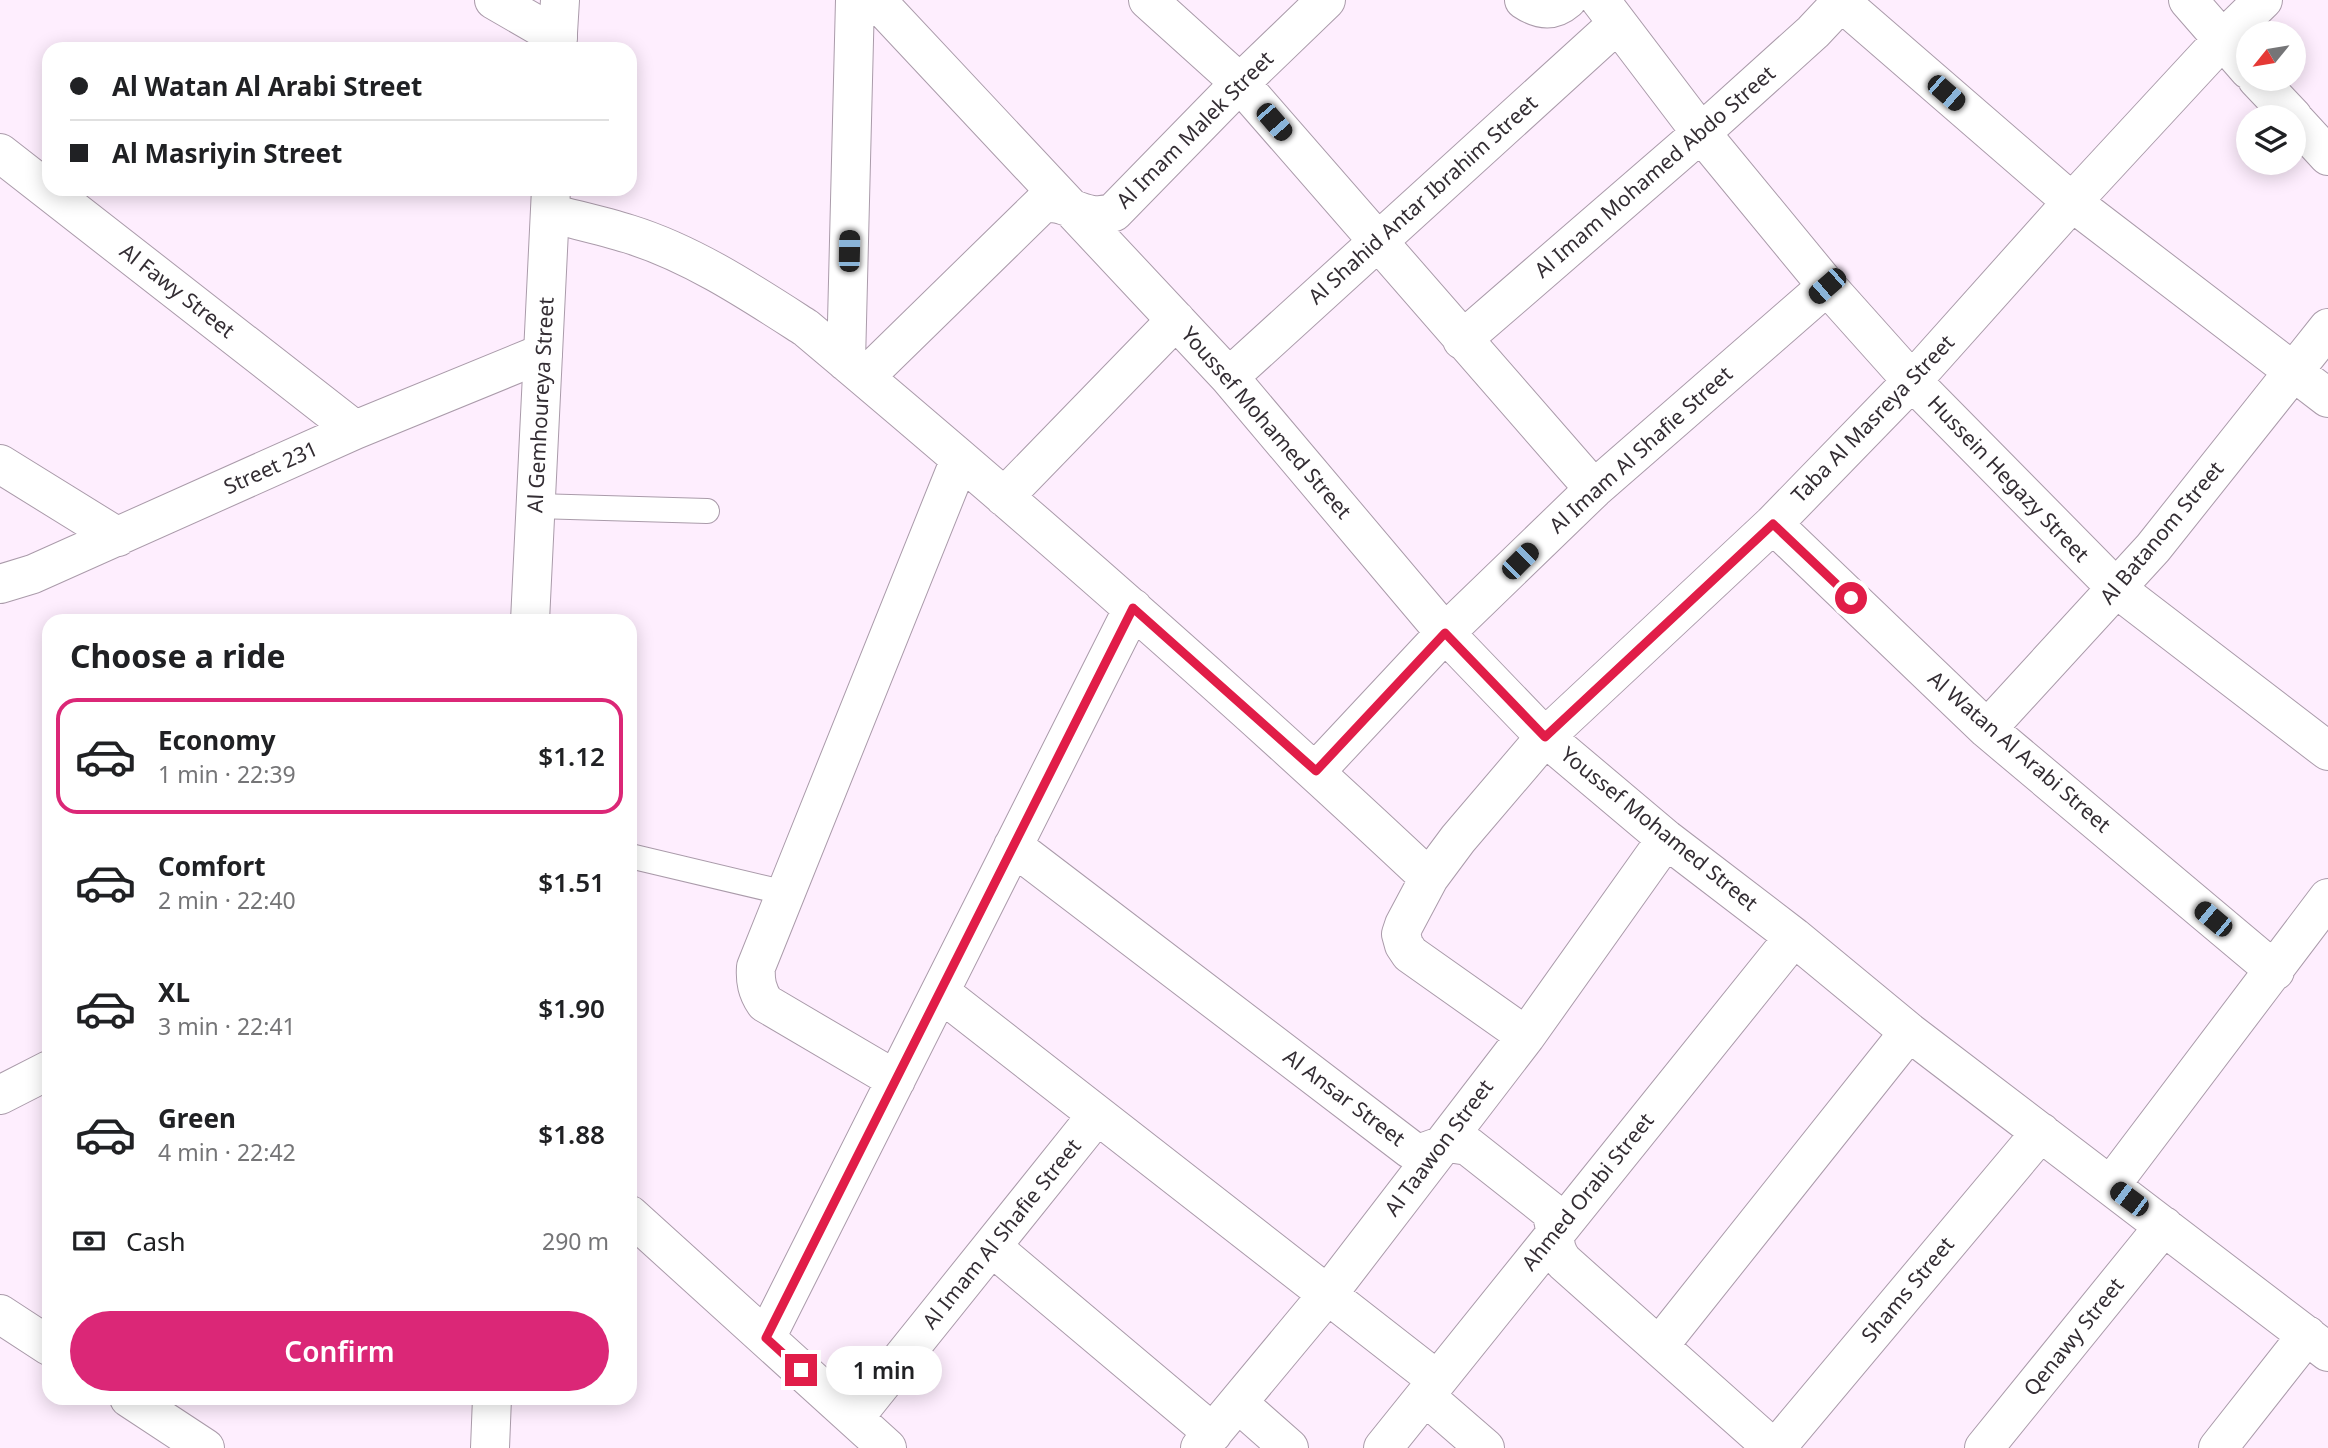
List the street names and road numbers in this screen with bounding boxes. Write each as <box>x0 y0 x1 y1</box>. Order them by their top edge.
street label: Al Imam Malek Street <box>1110 44 1279 214</box>
street label: Al Imam Mohamed Abdo Street <box>1528 59 1781 284</box>
street label: Al Shahid Antar Ibrahim Street <box>1302 88 1543 310</box>
street label: Al Fawy Street <box>115 237 241 344</box>
street label: Al Gemhoureya Street <box>520 296 560 514</box>
street label: Youssef Mohamed Street <box>1175 320 1358 525</box>
street label: Taba Al Masreya Street <box>1785 328 1960 508</box>
street label: Al Imam Al Shafie Street <box>1543 359 1738 539</box>
street label: Hussein Hegazy Street <box>1922 389 2096 568</box>
street label: Street 231 <box>219 434 322 500</box>
street label: Al Batanom Street <box>2093 455 2230 610</box>
street label: Al Watan Al Arabi Street <box>1922 664 2117 839</box>
street label: Youssef Mohamed Street <box>1555 740 1764 917</box>
street label: Al Ansar Street <box>1278 1042 1411 1152</box>
street label: Al Taawon Street <box>1378 1073 1499 1221</box>
street label: Ahmed Orabi Street <box>1515 1106 1660 1276</box>
street label: Al Imam Al Shafie Street <box>916 1132 1087 1334</box>
street label: Shams Street <box>1855 1230 1960 1348</box>
street label: Qenawy Street <box>2017 1271 2130 1401</box>

